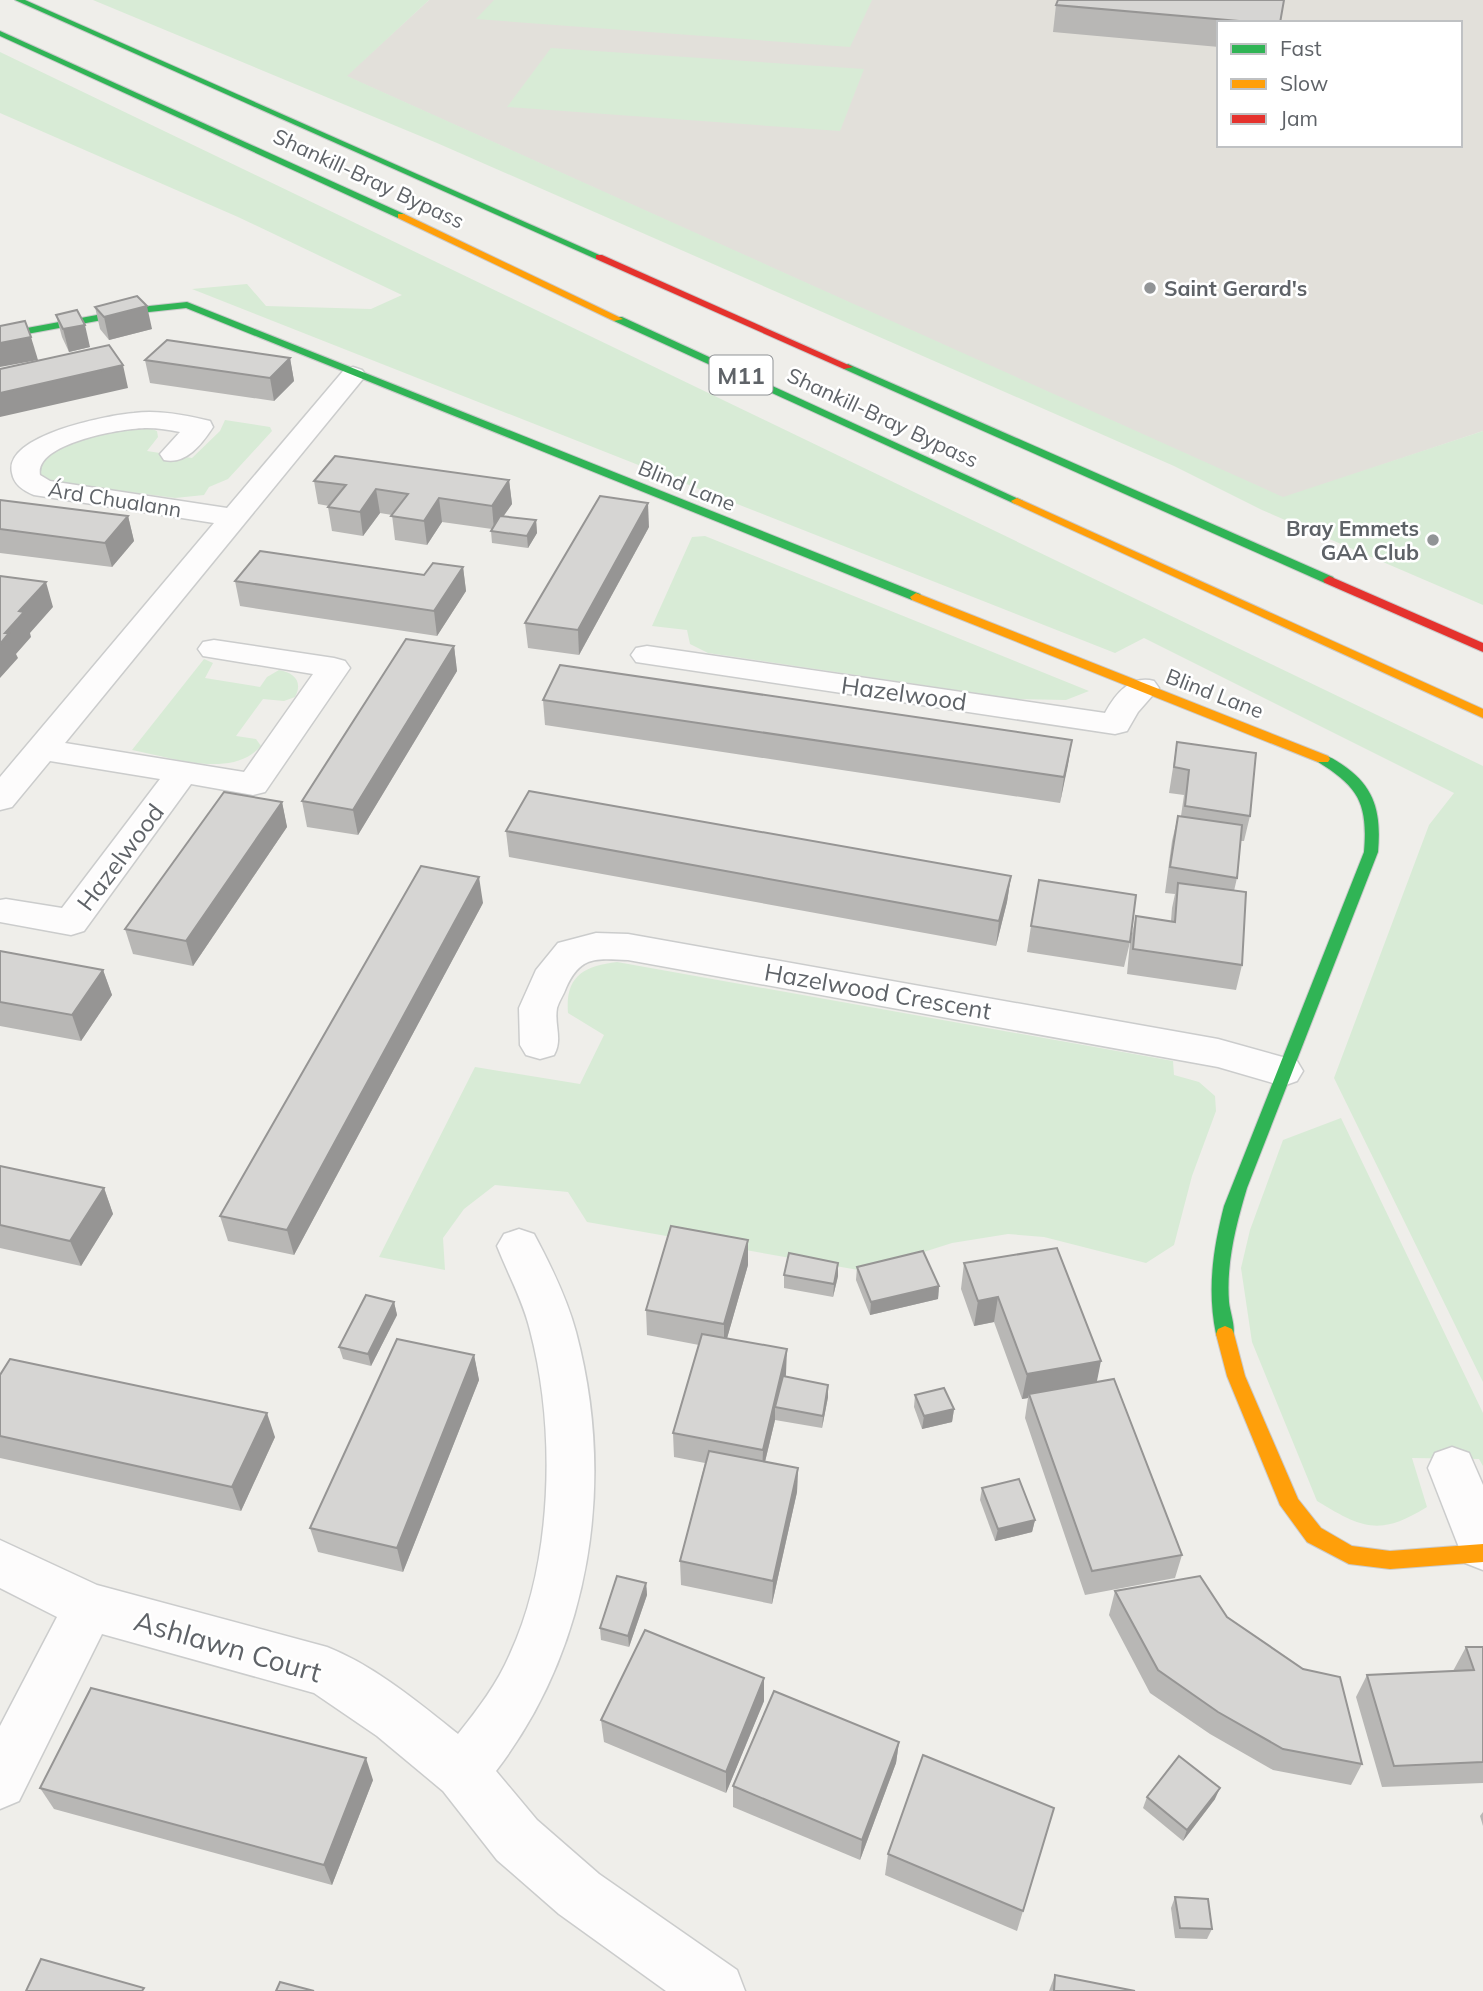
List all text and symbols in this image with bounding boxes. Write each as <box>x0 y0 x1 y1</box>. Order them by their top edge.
legend <box>1217 21 1462 147</box>
text: Fast <box>1280 35 1322 61</box>
text: Slow <box>1280 70 1328 96</box>
text: Jam <box>1280 105 1318 131</box>
street label: Shankill-Bray Bypass <box>269 122 469 234</box>
place label: Saint Gerard's <box>1164 275 1307 301</box>
marker: Saint Gerard's <box>1142 280 1158 296</box>
road number: M11 <box>710 356 772 394</box>
street label: Shankill-Bray Bypass <box>783 361 983 473</box>
street label: Blind Lane <box>635 454 739 516</box>
street label: Árd Chualann <box>46 476 184 522</box>
place label: Bray Emmets GAA Club <box>1286 515 1419 565</box>
marker: Bray Emmets GAA Club <box>1425 532 1441 548</box>
street label: Blind Lane <box>1163 663 1267 723</box>
street label: Hazelwood <box>839 669 969 717</box>
street label: Hazelwood <box>70 798 170 916</box>
street label: Hazelwood Crescent <box>762 956 994 1026</box>
street label: Ashlawn Court <box>130 1603 326 1689</box>

